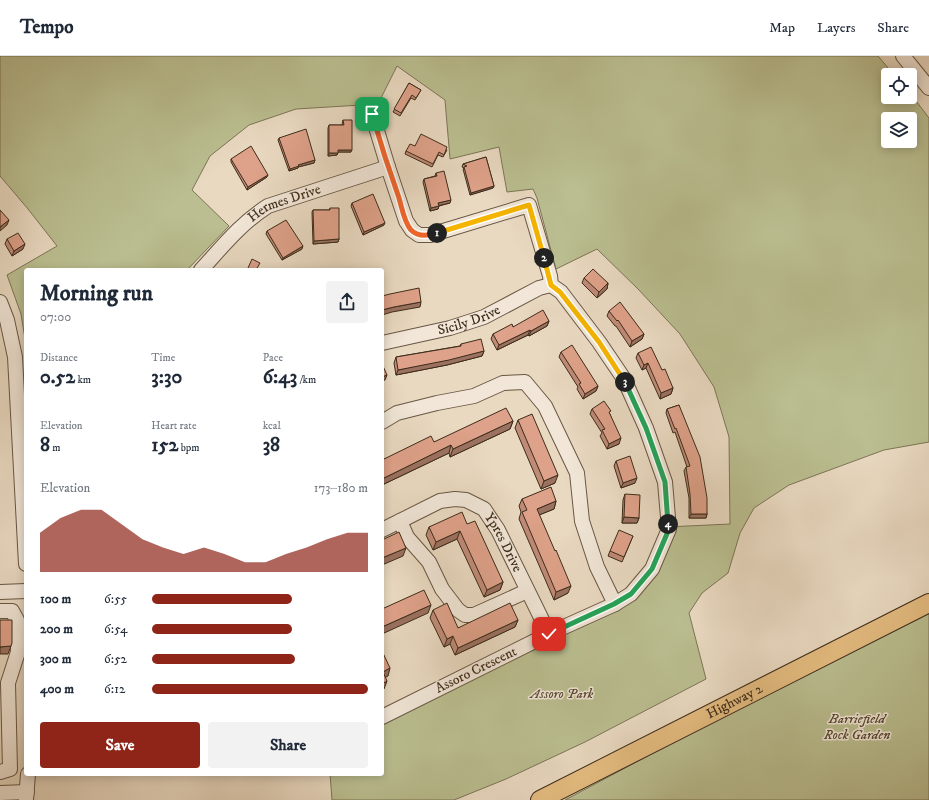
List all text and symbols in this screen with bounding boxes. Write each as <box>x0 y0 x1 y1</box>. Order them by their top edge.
text: Tempo <box>20 16 73 39</box>
text: Map <box>769 19 795 37</box>
text: Layers <box>817 19 855 37</box>
text: Share <box>877 19 909 37</box>
map controls <box>881 68 917 148</box>
button: locate <box>881 68 917 104</box>
pin <box>355 97 389 131</box>
icon: arrive <box>361 103 383 125</box>
button: layers <box>881 112 917 148</box>
street label: Hermes Drive <box>244 180 323 227</box>
pin: 1 <box>427 223 447 243</box>
text: 1 <box>435 226 439 240</box>
pin: 2 <box>534 248 554 268</box>
text: 2 <box>541 251 547 265</box>
text: Morning run <box>40 280 153 307</box>
button: share <box>326 281 368 323</box>
street label: Sicily Drive <box>436 301 504 339</box>
text: 07:00 <box>40 309 71 325</box>
text: Distance <box>40 351 78 365</box>
text: Time <box>151 351 175 365</box>
text: Pace <box>263 351 283 365</box>
text: 0.52 <box>40 365 75 390</box>
text: 3:30 <box>151 365 182 390</box>
text: 6:43 <box>263 365 297 390</box>
pin: 3 <box>615 372 635 392</box>
text: km <box>75 373 91 387</box>
text: /km <box>297 373 316 387</box>
text: 3 <box>623 375 627 389</box>
text: Elevation <box>40 419 83 433</box>
text: Heart rate <box>151 419 196 433</box>
text: kcal <box>263 419 281 433</box>
text: 8 <box>40 433 50 458</box>
text: 152 <box>151 433 178 458</box>
text: 38 <box>263 433 280 458</box>
text: m <box>50 441 61 455</box>
text: bpm <box>178 441 200 455</box>
text: Elevation <box>40 480 90 496</box>
text: 173–180 m <box>314 480 368 496</box>
street label: Ypres Drive <box>480 509 526 575</box>
pin: 4 <box>658 514 678 534</box>
text: 4 <box>665 517 671 531</box>
text: 100 m <box>40 591 71 607</box>
text: 6:55 <box>104 591 127 607</box>
pin <box>532 617 566 651</box>
text: 200 m <box>40 621 73 637</box>
text: 6:54 <box>104 621 127 637</box>
icon: check <box>538 623 560 645</box>
street label: Assoro Crescent <box>432 642 520 697</box>
text: 300 m <box>40 651 71 667</box>
text: 6:52 <box>104 651 127 667</box>
street label: Highway 2 <box>703 680 766 723</box>
text: 400 m <box>40 681 74 697</box>
text: 6:12 <box>104 681 125 697</box>
park label: Assoro Park <box>529 685 594 703</box>
park label: Barriefield Rock Garden <box>823 710 890 744</box>
button: Save <box>40 722 200 768</box>
button: Share <box>208 722 368 768</box>

